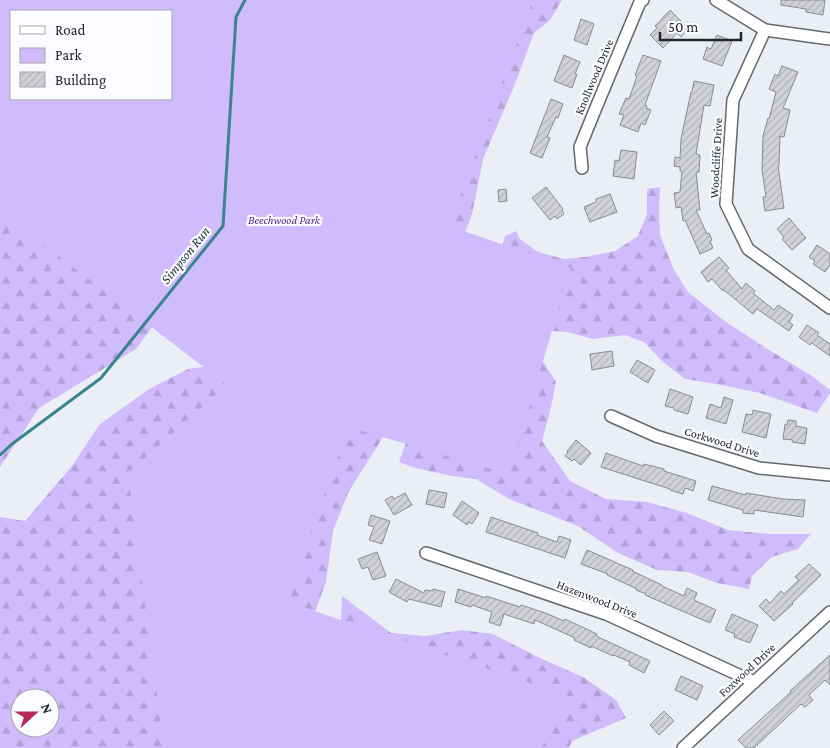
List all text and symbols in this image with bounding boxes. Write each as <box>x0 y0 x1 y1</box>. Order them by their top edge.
legend <box>10 10 172 100</box>
scale bar <box>660 10 741 42</box>
text: 50 m <box>668 19 698 35</box>
text: Road <box>55 22 86 38</box>
street label: Knollwood Drive <box>572 37 616 117</box>
text: Park <box>55 47 82 63</box>
text: Building <box>55 72 106 89</box>
street label: Woodcliffe Drive <box>707 117 725 199</box>
park label: Beechwood Park <box>248 213 321 227</box>
water label: Simpson Run <box>157 223 213 287</box>
street label: Corkwood Drive <box>683 424 761 460</box>
street label: Hazenwood Drive <box>555 577 639 621</box>
street label: Foxwood Drive <box>716 640 778 700</box>
north arrow <box>10 688 60 738</box>
text: N <box>38 701 56 716</box>

